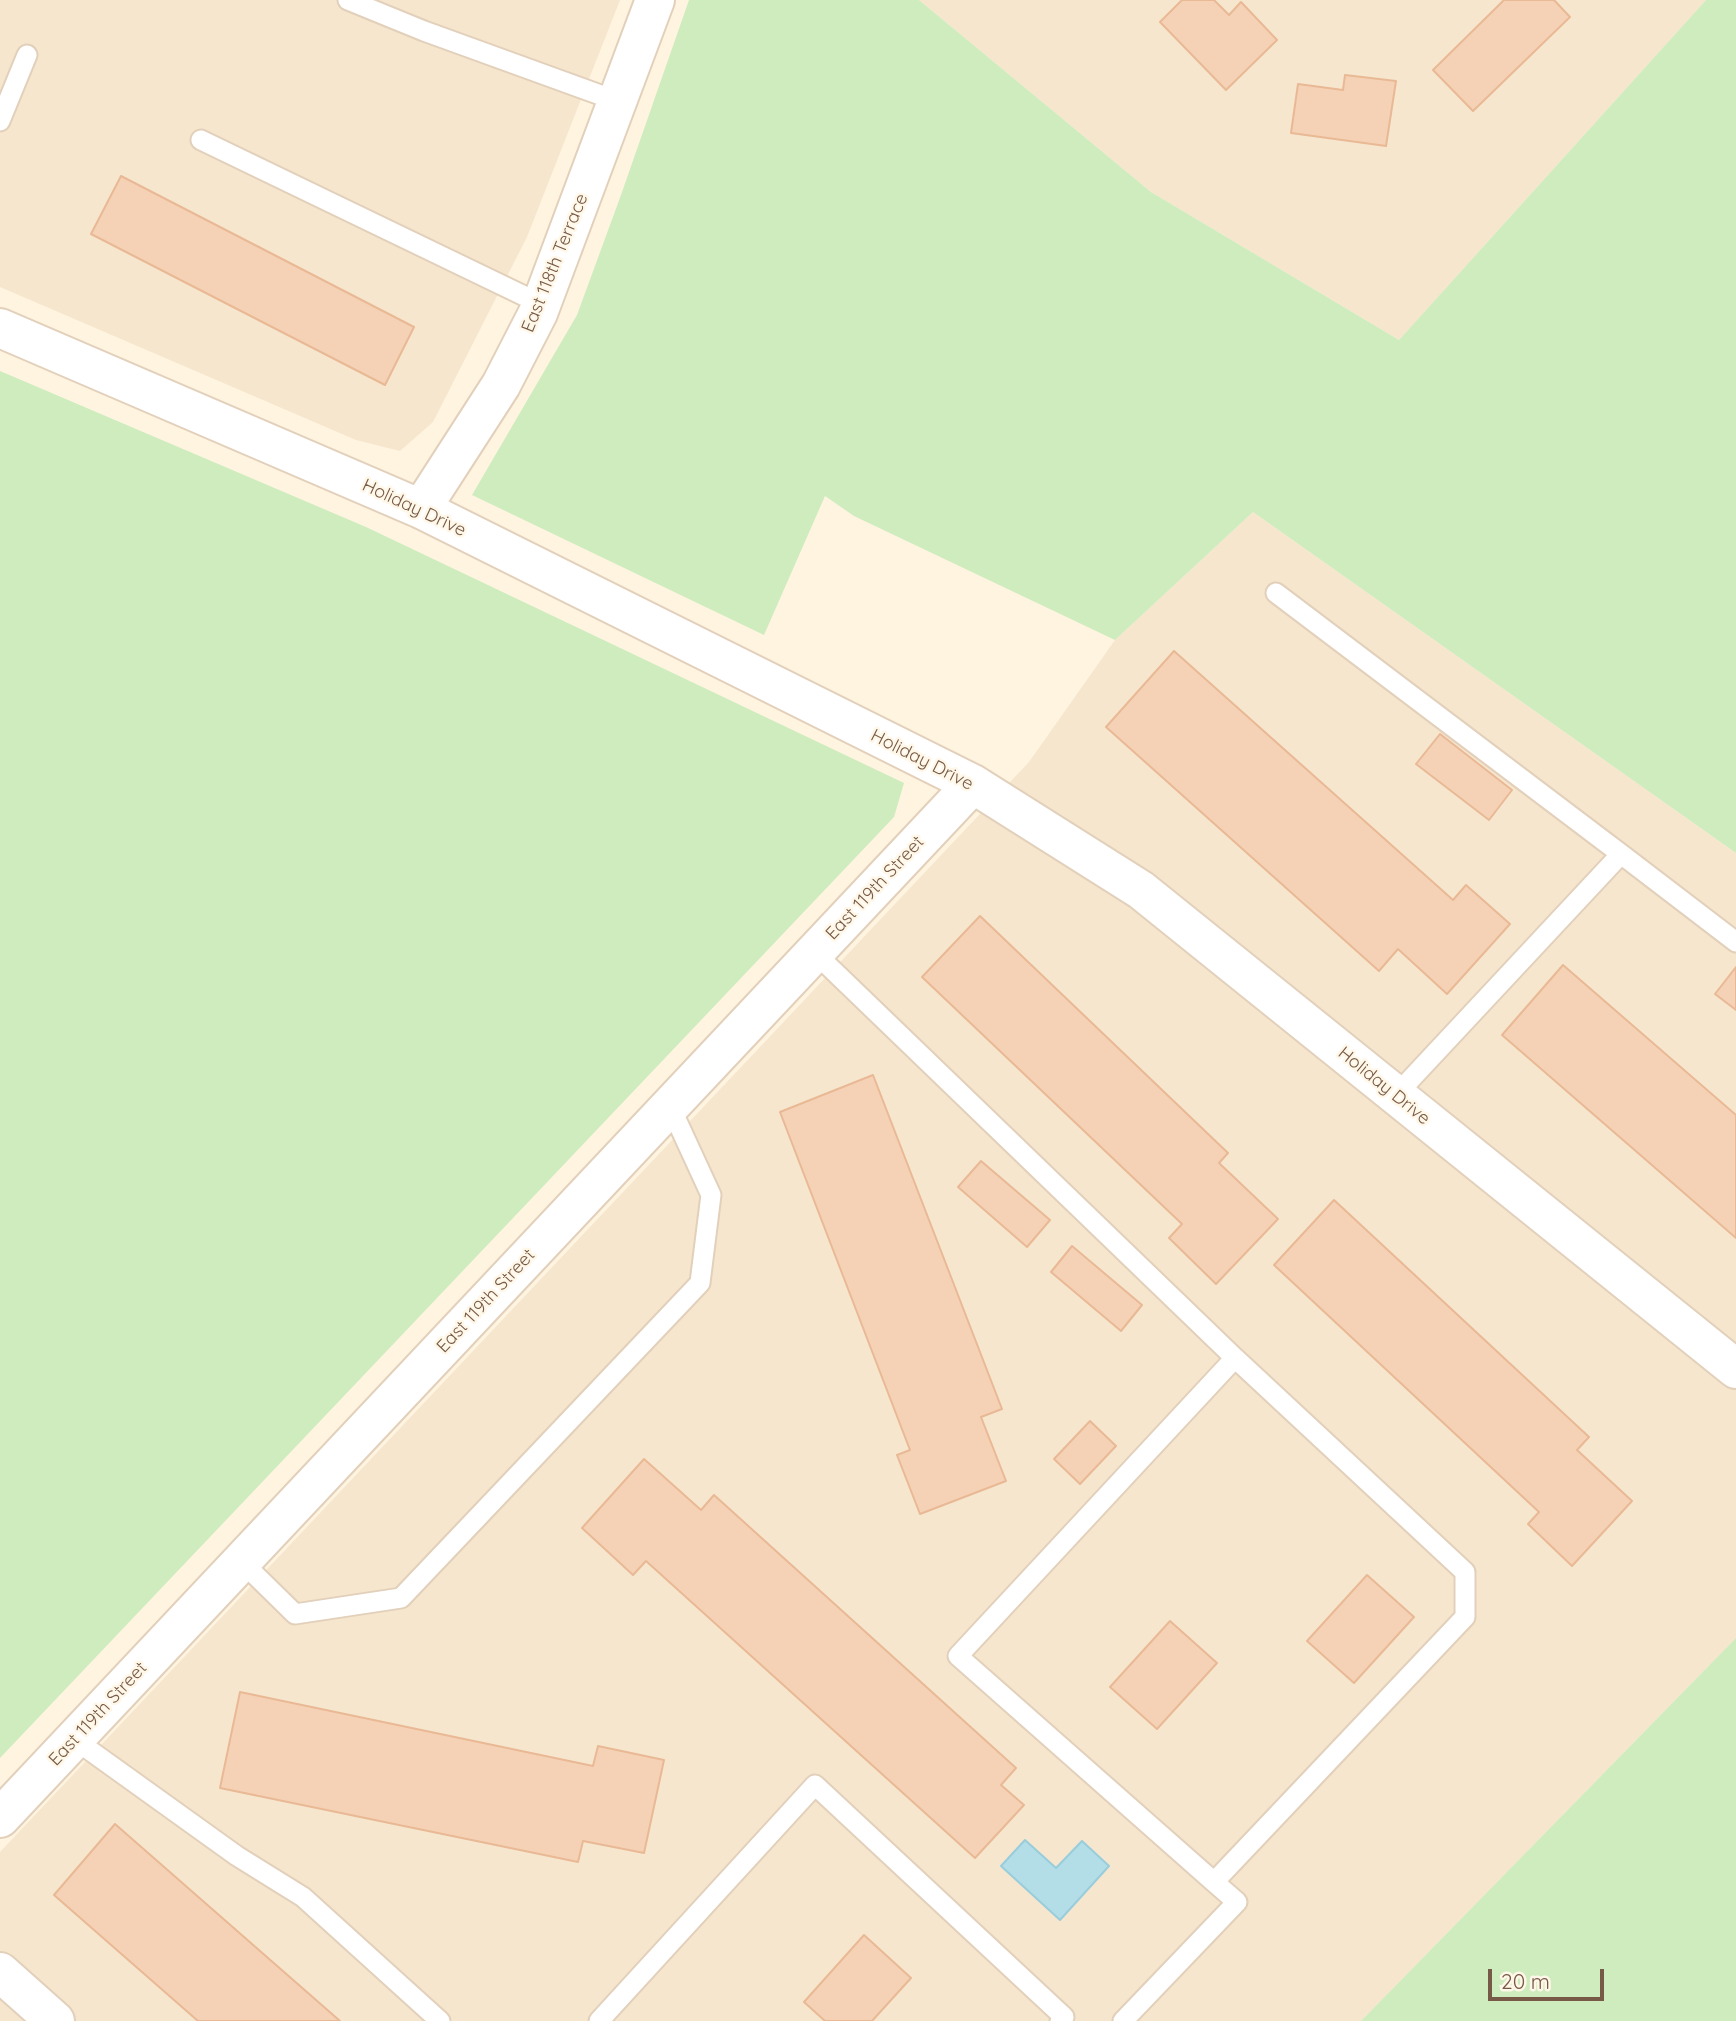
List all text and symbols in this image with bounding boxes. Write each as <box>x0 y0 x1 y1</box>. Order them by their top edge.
street label: East 118th Terrace <box>517 190 593 336</box>
street label: Holiday Drive <box>359 475 469 541</box>
street label: Holiday Drive <box>867 725 977 795</box>
street label: East 119th Street <box>821 831 929 945</box>
street label: Holiday Drive <box>1334 1042 1434 1130</box>
street label: East 119th Street <box>432 1244 540 1358</box>
street label: East 119th Street <box>44 1657 152 1771</box>
scale bar <box>1491 1954 1606 1998</box>
text: 20 m <box>1501 1968 1550 1994</box>

